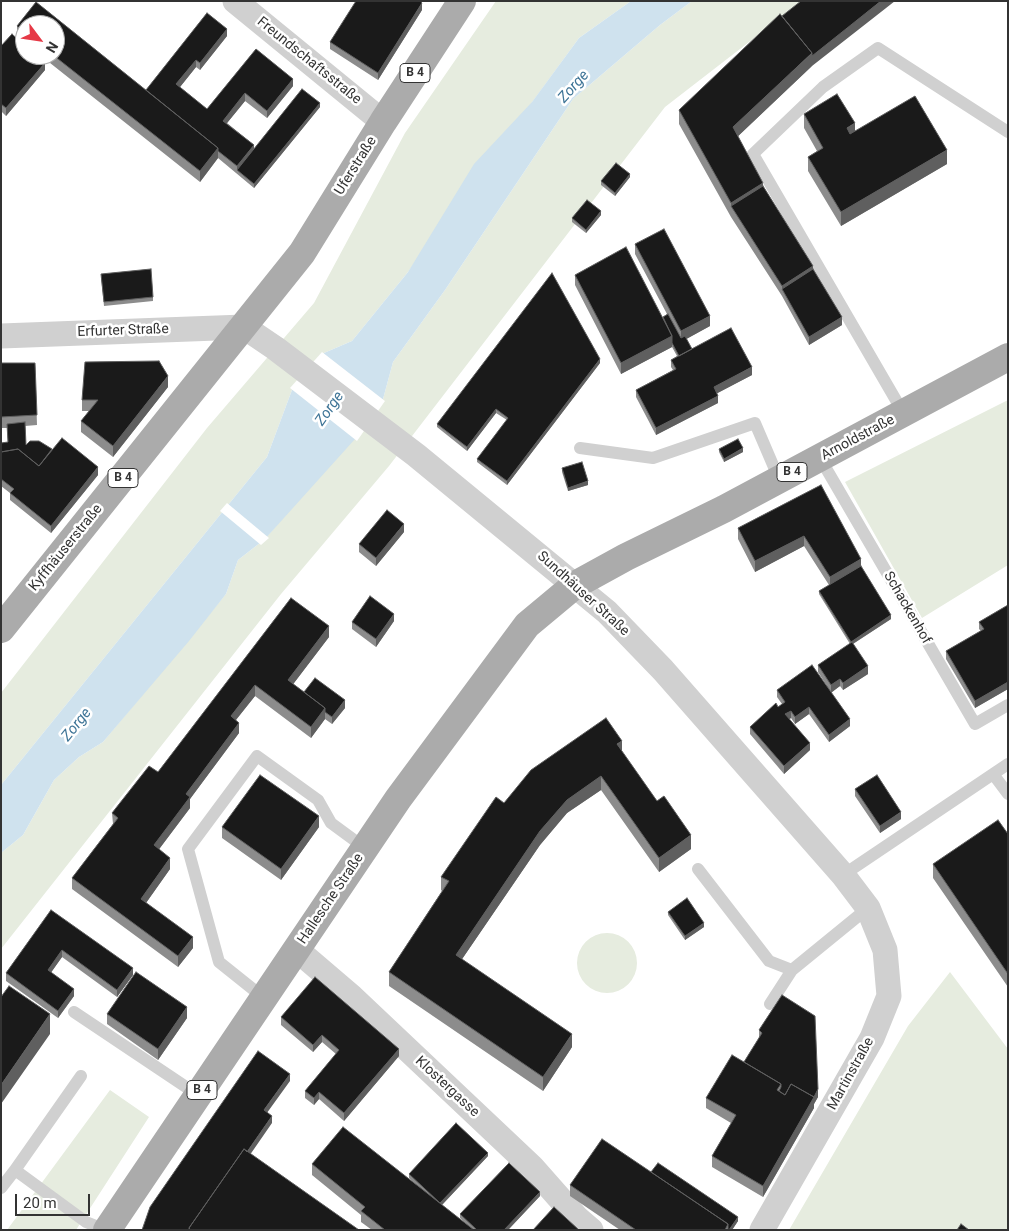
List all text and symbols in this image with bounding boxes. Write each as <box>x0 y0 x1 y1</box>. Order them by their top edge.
street label: Freundschaftsstraße <box>254 14 364 108</box>
north arrow <box>15 15 65 65</box>
text: N <box>43 39 61 56</box>
road number: B 4 <box>400 64 430 82</box>
water label: Zorge <box>555 67 593 107</box>
street label: Uferstraße <box>331 134 381 198</box>
street label: Erfurter Straße <box>77 321 169 341</box>
water label: Zorge <box>312 388 348 430</box>
street label: Arnoldstraße <box>819 412 897 464</box>
road number: B 4 <box>777 462 807 482</box>
road number: B 4 <box>108 468 138 488</box>
street label: Kyffhäuserstraße <box>26 501 106 595</box>
street label: Sundhäuser Straße <box>533 548 633 640</box>
street label: Schackenhof <box>879 569 935 647</box>
water label: Zorge <box>58 705 96 745</box>
street label: Hallesche Straße <box>294 850 368 948</box>
street label: Martinstraße <box>824 1035 878 1113</box>
street label: Klostergasse <box>412 1053 482 1121</box>
road number: B 4 <box>187 1080 217 1100</box>
scale bar <box>18 1184 92 1216</box>
text: 20 m <box>23 1194 57 1212</box>

